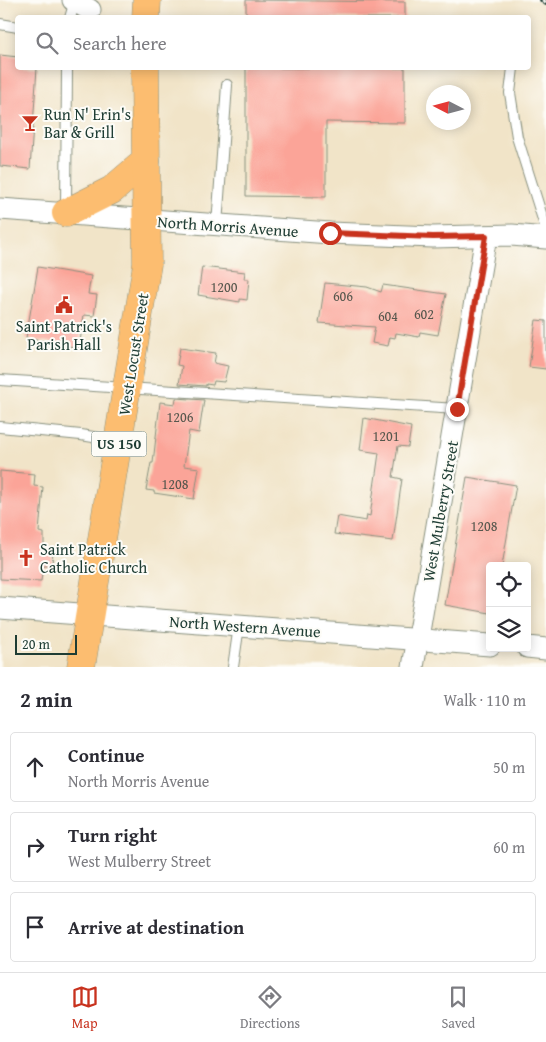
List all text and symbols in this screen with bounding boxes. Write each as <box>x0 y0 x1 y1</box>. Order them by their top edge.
search box <box>15 15 531 70</box>
icon: search <box>33 29 61 57</box>
text: Search here <box>73 29 167 57</box>
north arrow <box>426 85 471 130</box>
place label: Run N' Erin's Bar & Grill <box>44 102 131 144</box>
bar icon: Run N' Erin's Bar & Grill <box>20 113 40 133</box>
street label: North Morris Avenue <box>157 209 299 243</box>
route start <box>319 222 342 245</box>
house number: 1200 <box>211 277 238 297</box>
house number: 606 <box>333 286 353 306</box>
street label: West Locust Street <box>111 291 155 417</box>
public building icon: Saint Patrick's Parish Hall <box>54 295 74 315</box>
house number: 602 <box>414 304 434 324</box>
house number: 604 <box>378 306 398 326</box>
place label: Saint Patrick's Parish Hall <box>16 314 112 356</box>
route end <box>446 398 469 421</box>
house number: 1206 <box>167 407 194 427</box>
house number: 1201 <box>373 426 399 446</box>
road number: US 150 <box>92 432 146 456</box>
street label: West Mulberry Street <box>416 438 464 584</box>
house number: 1208 <box>162 474 189 494</box>
house number: 1208 <box>471 516 498 536</box>
place label: Saint Patrick Catholic Church <box>40 537 147 579</box>
church icon: Saint Patrick Catholic Church <box>16 548 36 568</box>
map controls <box>486 562 531 652</box>
button: locate <box>486 562 531 607</box>
button: layers <box>486 607 531 652</box>
street label: North Western Avenue <box>169 609 321 643</box>
scale bar <box>15 632 78 655</box>
text: 20 m <box>22 634 50 654</box>
text: 2 min <box>20 684 72 715</box>
text: Walk · 110 m <box>443 688 526 712</box>
text: Continue <box>68 741 145 769</box>
icon: ahead <box>21 753 49 781</box>
text: 50 m <box>493 755 525 779</box>
text: North Morris Avenue <box>68 769 209 793</box>
text: Turn right <box>68 821 157 849</box>
icon: right <box>21 833 49 861</box>
text: 60 m <box>493 835 525 859</box>
text: West Mulberry Street <box>68 849 211 873</box>
icon: arrive <box>21 913 49 941</box>
text: Arrive at destination <box>68 913 244 941</box>
tab: Map <box>71 983 99 1033</box>
tab: Directions <box>240 983 300 1033</box>
tab: Saved <box>441 983 475 1033</box>

